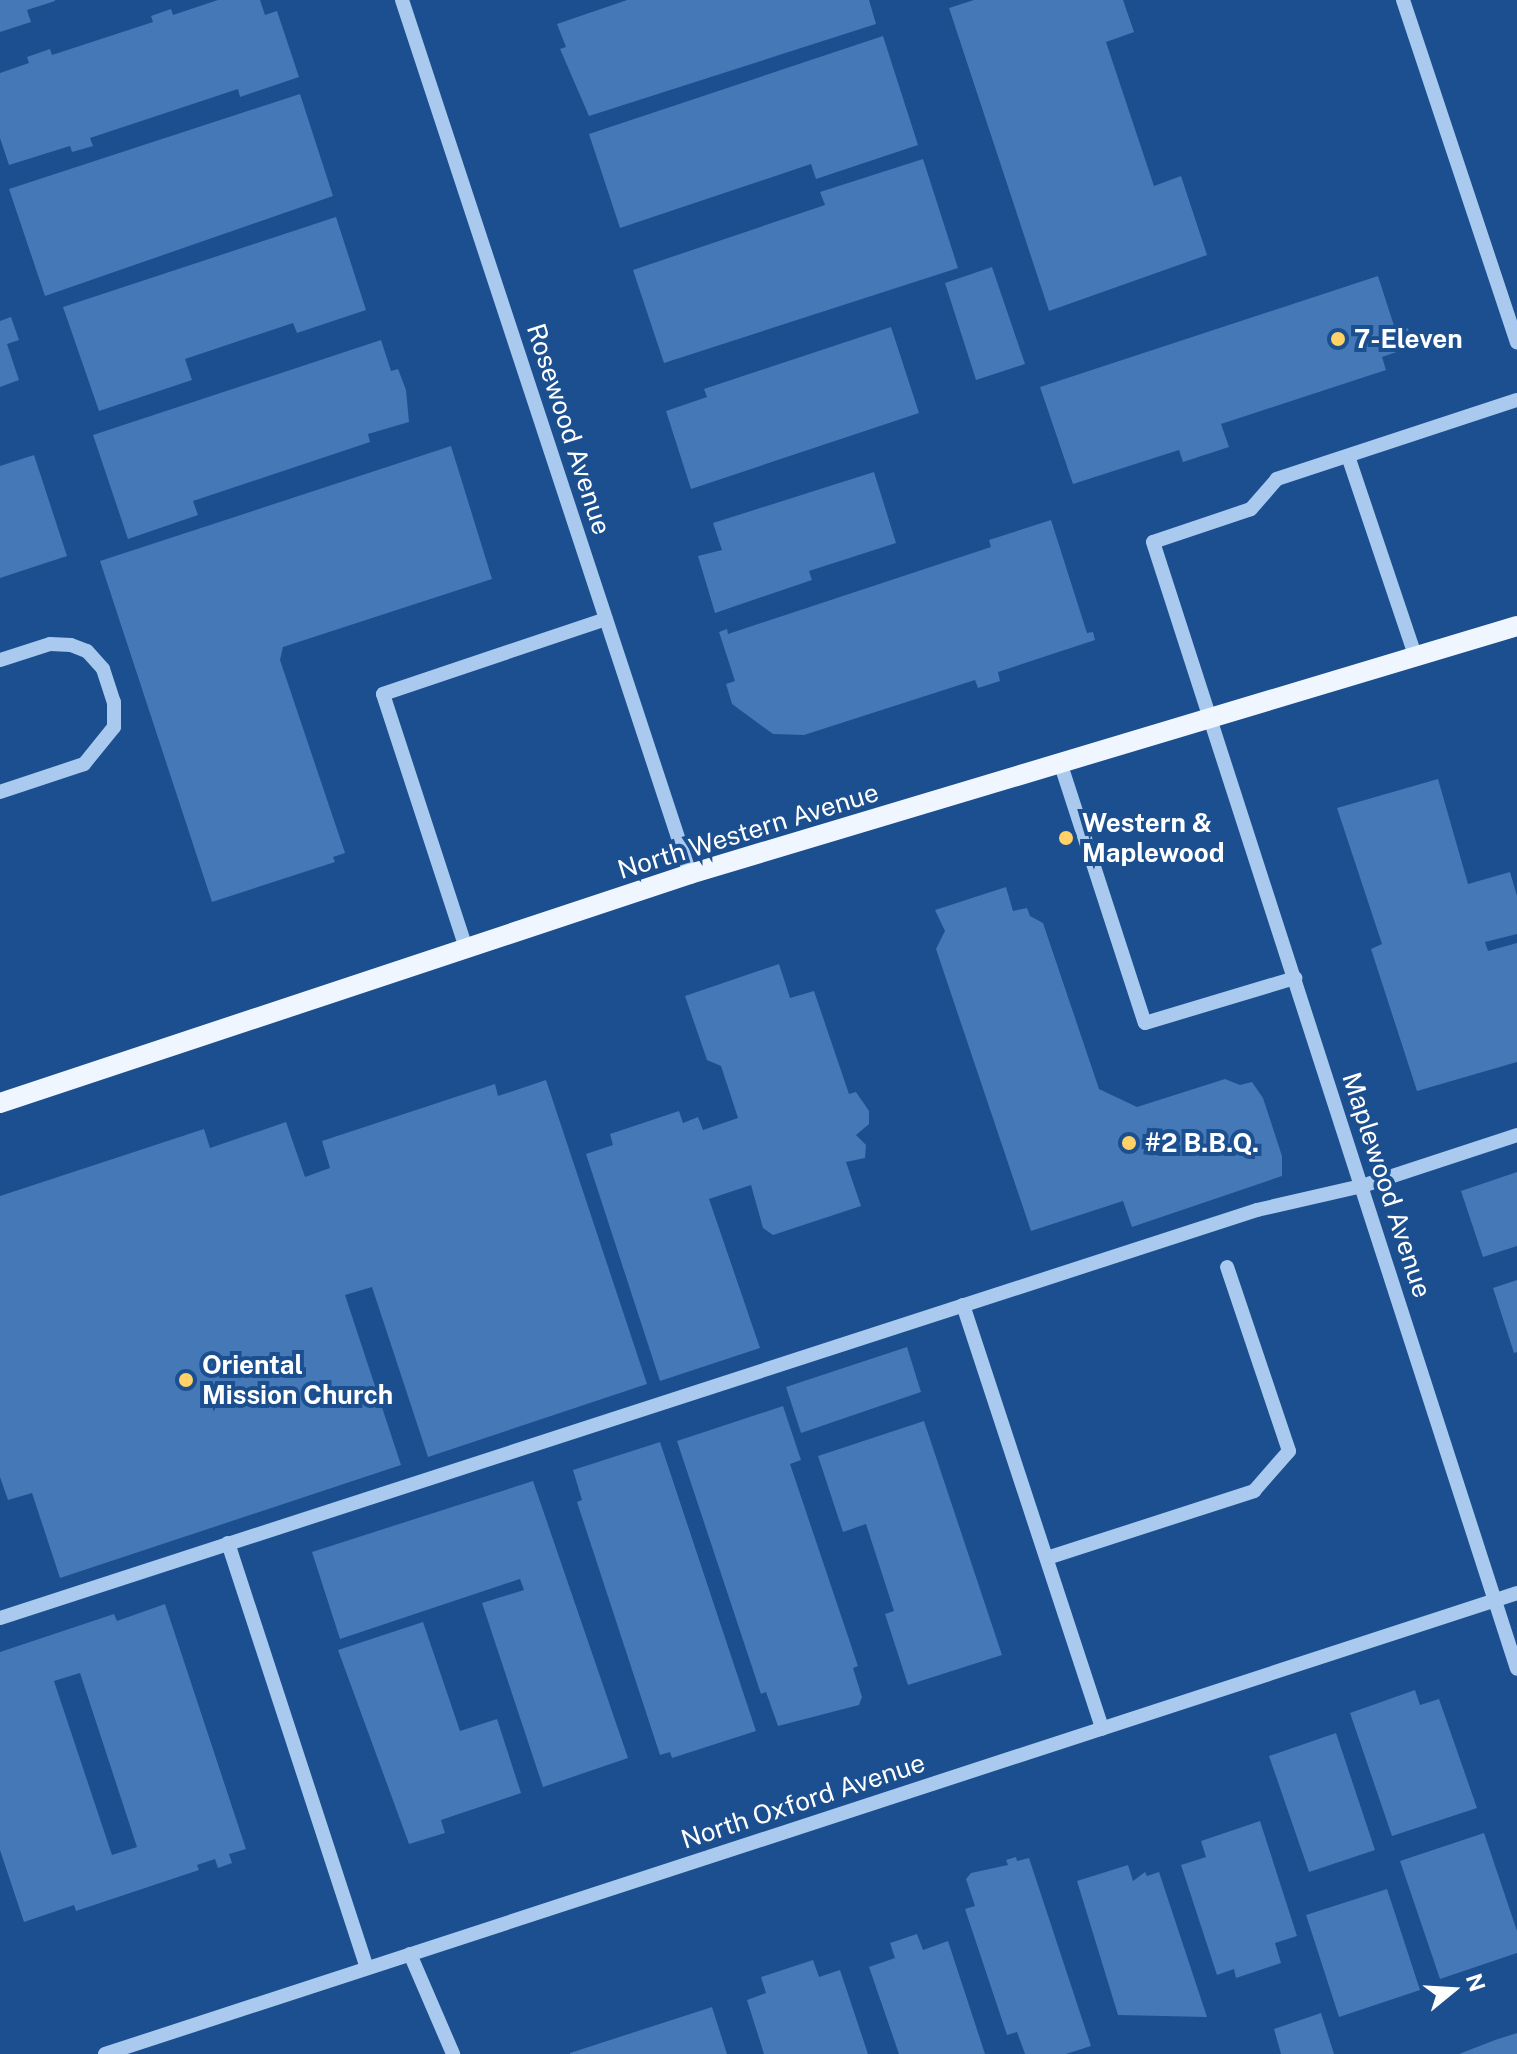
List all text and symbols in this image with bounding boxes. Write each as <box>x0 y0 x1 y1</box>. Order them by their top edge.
street label: Rosewood Avenue <box>520 320 618 538</box>
place label: 7-Eleven <box>1354 323 1463 355</box>
marker: 7-Eleven <box>1329 330 1347 348</box>
street label: North Western Avenue <box>614 776 882 886</box>
place label: Western & Maplewood <box>1082 807 1225 868</box>
marker: Western & Maplewood <box>1057 829 1075 847</box>
street label: Maplewood Avenue <box>1336 1068 1438 1302</box>
place label: #2 B.B.Q. <box>1145 1127 1259 1159</box>
marker: #2 B.B.Q. <box>1120 1134 1138 1152</box>
place label: Oriental Mission Church <box>202 1349 393 1410</box>
marker: Oriental Mission Church <box>177 1371 195 1389</box>
street label: North Oxford Avenue <box>677 1747 929 1855</box>
north arrow <box>1413 1950 1493 2030</box>
text: N <box>1461 1970 1491 1995</box>

